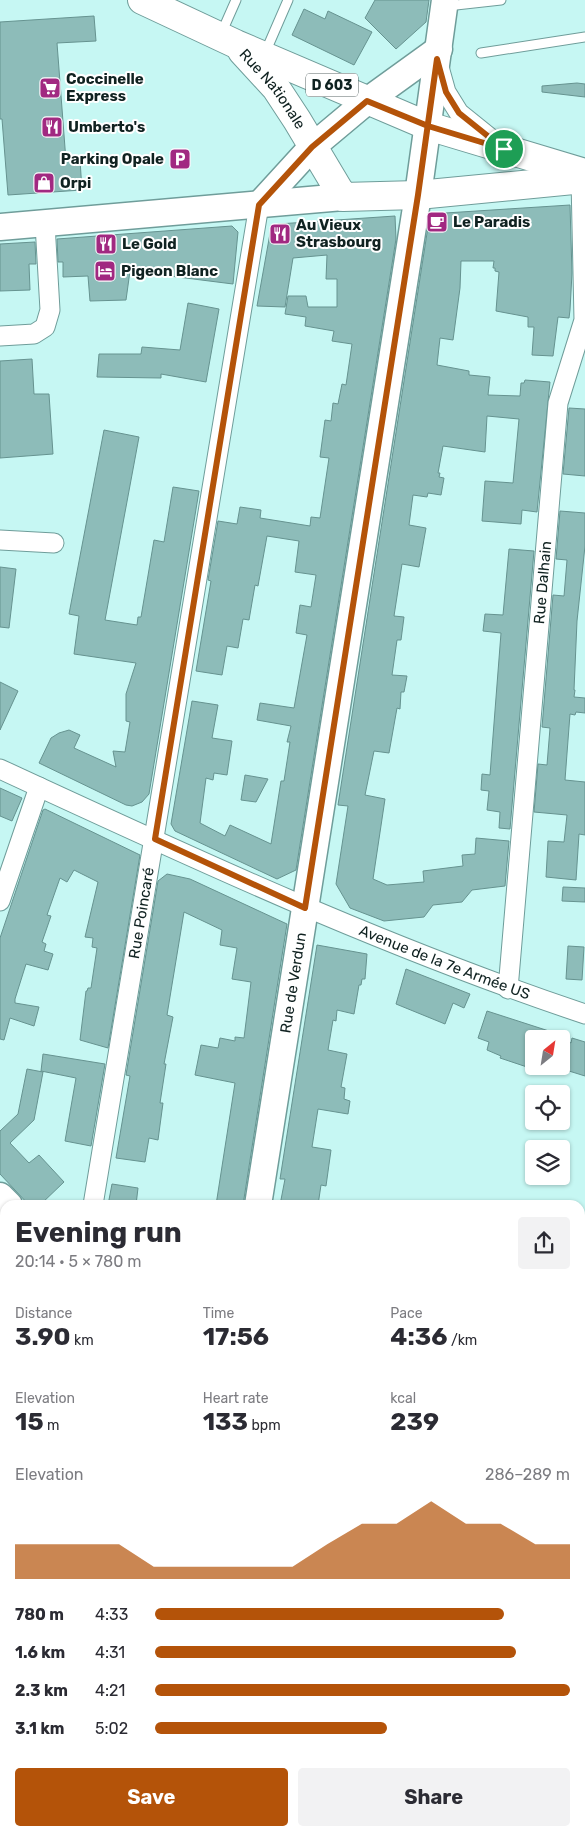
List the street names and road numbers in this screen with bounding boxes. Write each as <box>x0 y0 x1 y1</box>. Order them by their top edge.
street label: Rue Nationale <box>236 45 309 132</box>
road number: D 603 <box>306 74 358 96</box>
street label: Rue Dalhain <box>530 540 555 625</box>
street label: Rue Poincaré <box>125 866 158 960</box>
street label: Avenue de la 7e Armée US <box>356 921 533 1003</box>
street label: Rue de Verdun <box>276 931 310 1034</box>

